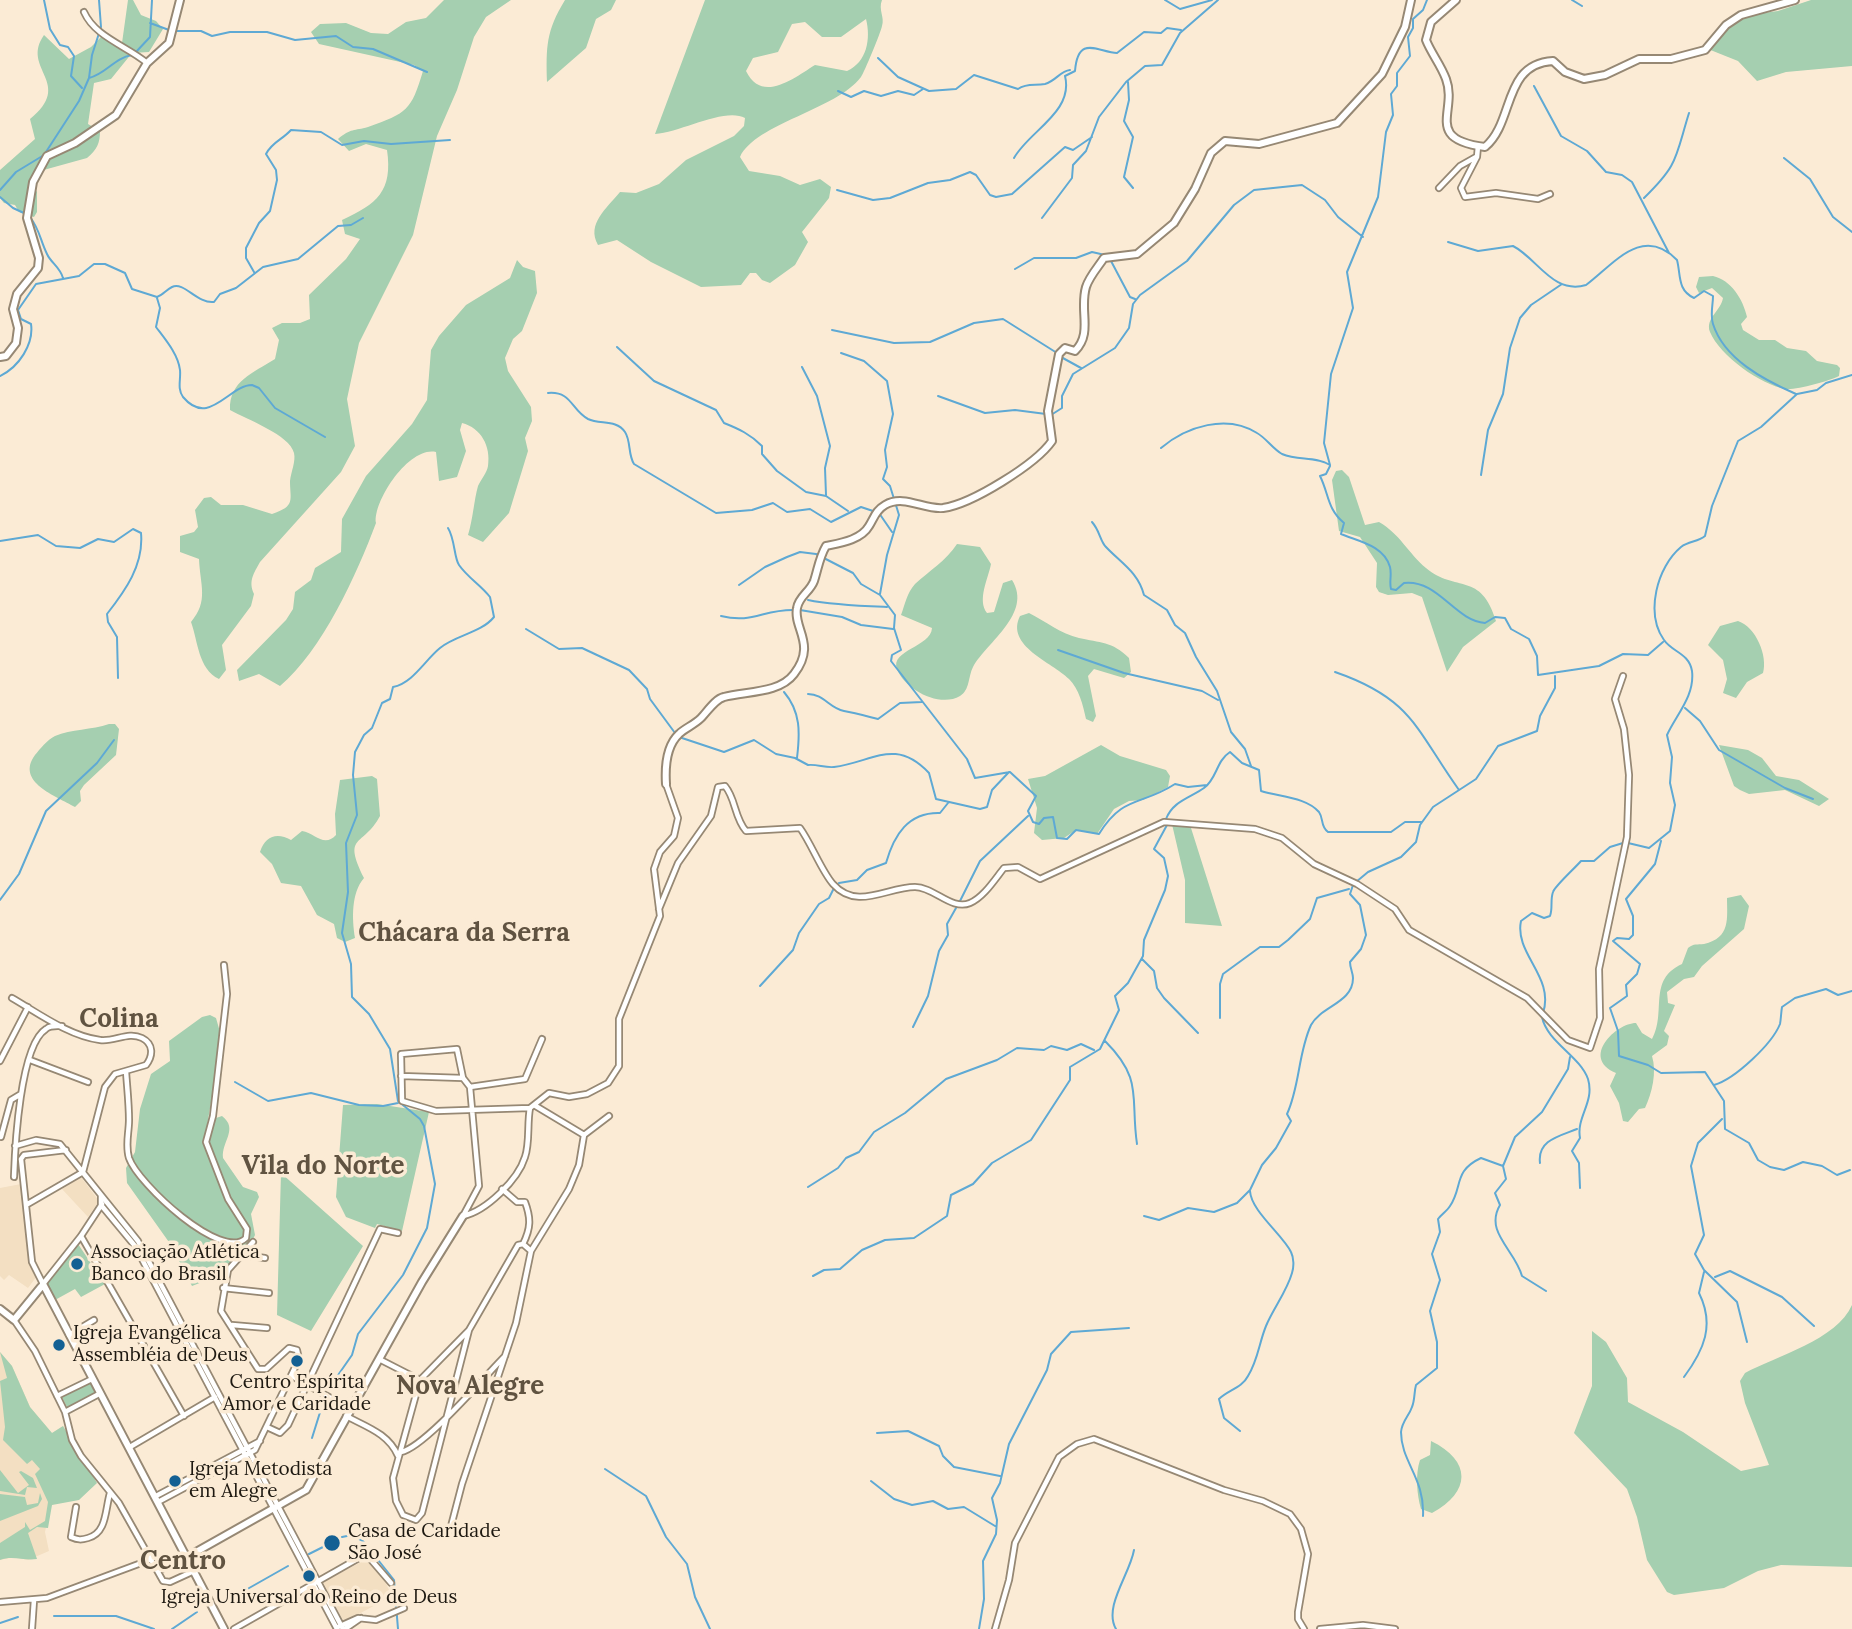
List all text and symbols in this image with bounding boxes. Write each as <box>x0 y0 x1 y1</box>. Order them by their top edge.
district label: Chácara da Serra <box>358 918 570 950</box>
district label: Colina <box>79 1004 159 1036</box>
district label: Vila do Norte <box>241 1151 405 1183</box>
place label: Associação Atlética Banco do Brasil <box>91 1242 260 1286</box>
marker: Associação Atlética Banco do Brasil <box>69 1256 85 1272</box>
place label: Igreja Evangélica Assembléia de Deus <box>73 1323 248 1367</box>
marker: Igreja Evangélica Assembléia de Deus <box>51 1337 67 1353</box>
marker: Centro Espírita Amor e Caridade <box>289 1353 305 1369</box>
district label: Nova Alegre <box>396 1371 544 1403</box>
place label: Centro Espírita Amor e Caridade <box>223 1372 371 1416</box>
place label: Igreja Metodista em Alegre <box>189 1459 332 1503</box>
marker: Igreja Metodista em Alegre <box>167 1473 183 1489</box>
place label: Casa de Caridade São José <box>348 1521 501 1565</box>
marker: Casa de Caridade São José <box>322 1533 342 1553</box>
district label: Centro <box>140 1546 226 1578</box>
marker: Igreja Universal do Reino de Deus <box>301 1568 317 1584</box>
place label: Igreja Universal do Reino de Deus <box>161 1587 457 1609</box>

